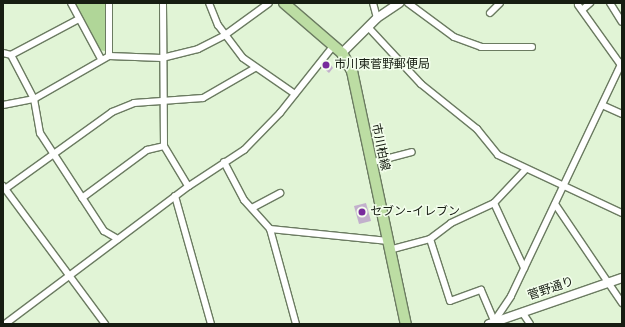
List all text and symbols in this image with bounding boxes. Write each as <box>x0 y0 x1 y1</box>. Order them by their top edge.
place label: 市川東菅野郵便局 <box>334 58 430 72</box>
marker: 市川東菅野郵便局 <box>321 60 331 70</box>
street label: 市川柏線 <box>368 122 392 172</box>
place label: セブン-イレブン <box>370 205 460 219</box>
marker: セブン-イレブン <box>357 207 367 217</box>
street label: 菅野通り <box>526 274 576 304</box>

